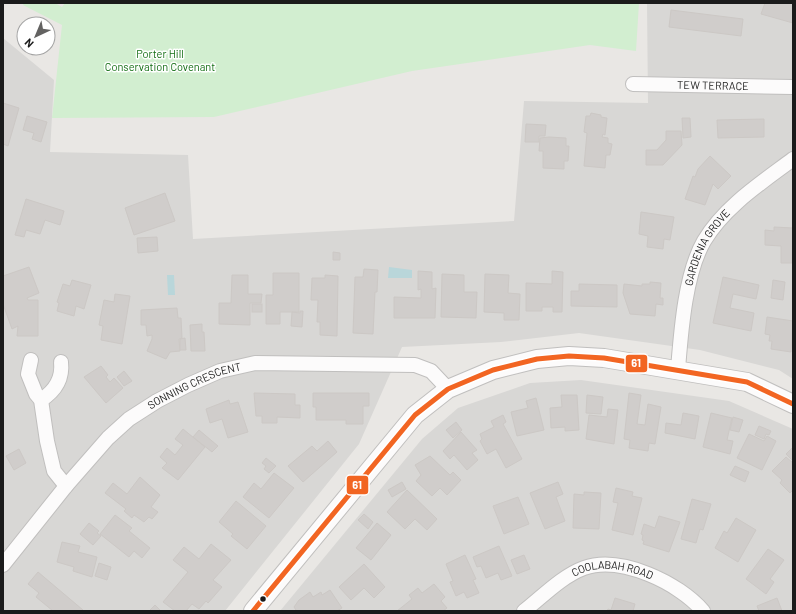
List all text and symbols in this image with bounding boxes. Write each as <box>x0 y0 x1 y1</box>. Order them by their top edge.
north arrow <box>16 16 56 56</box>
text: N <box>22 36 36 51</box>
park label: Porter Hill Conservation Covenant <box>105 47 215 73</box>
street label: TEW TERRACE <box>677 78 749 92</box>
street label: GARDENIA GROVE <box>681 206 732 287</box>
line badge: 61 <box>625 354 648 373</box>
text: 61 <box>631 356 641 369</box>
street label: SONNING CRESCENT <box>145 359 242 411</box>
line badge: 61 <box>346 475 369 495</box>
text: 61 <box>352 478 362 491</box>
street label: COOLABAH ROAD <box>569 558 656 582</box>
unlabelled marker <box>258 594 268 604</box>

